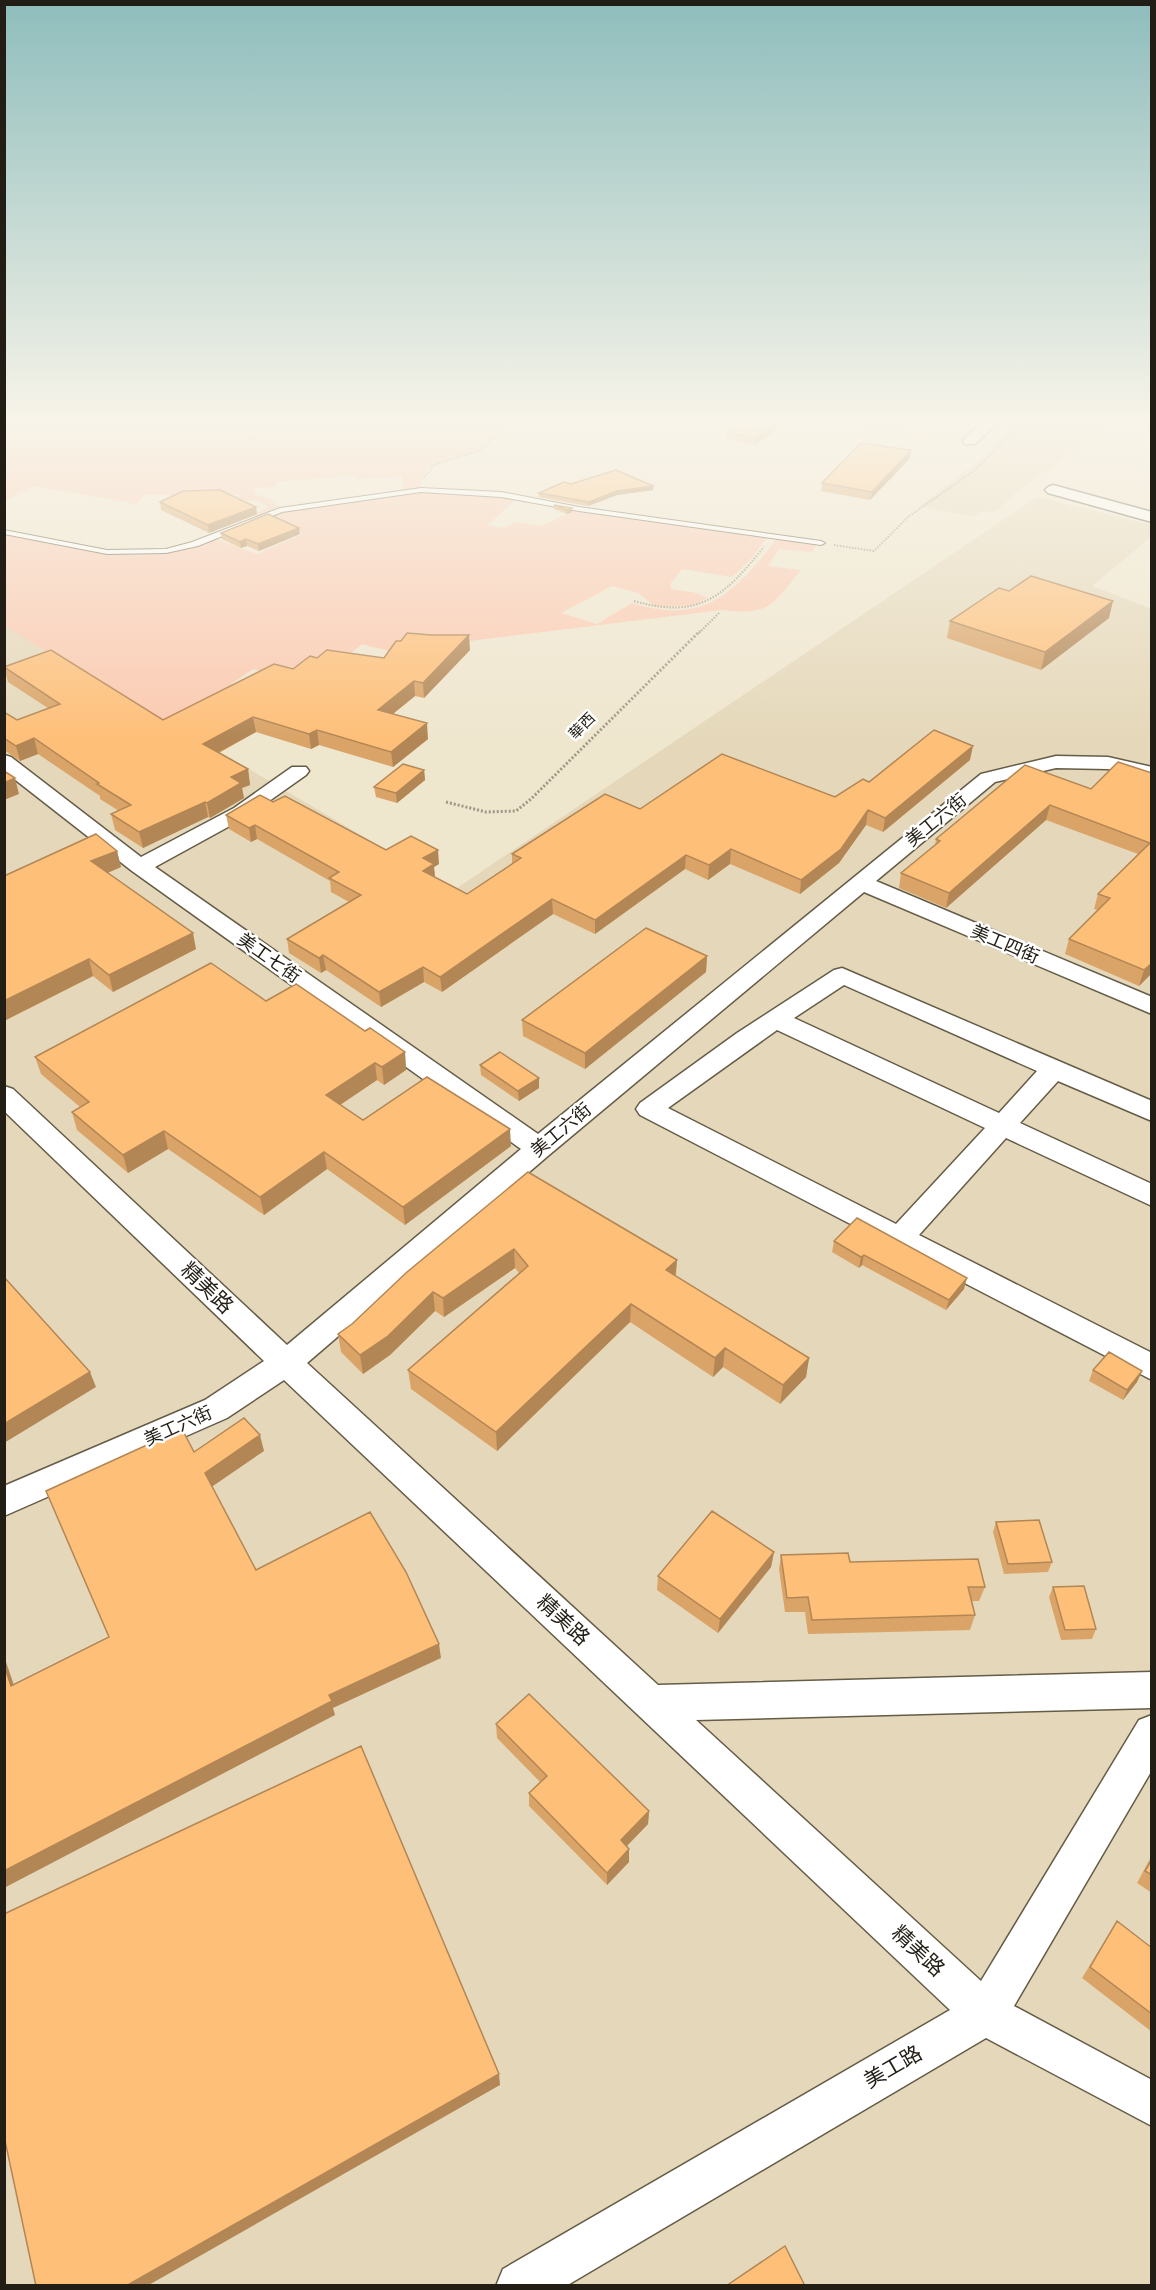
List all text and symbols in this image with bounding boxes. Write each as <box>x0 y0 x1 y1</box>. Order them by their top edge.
street label: 華西 <box>564 708 600 744</box>
street label: 美工六街 <box>900 787 972 853</box>
street label: 美工四街 <box>967 918 1043 970</box>
street label: 美工七街 <box>232 927 306 989</box>
street label: 美工六街 <box>525 1097 597 1163</box>
street label: 精美路 <box>174 1255 240 1321</box>
street label: 美工六街 <box>140 1399 216 1453</box>
street label: 精美路 <box>530 1588 596 1652</box>
street label: 精美路 <box>885 1919 951 1983</box>
street label: 美工路 <box>858 2038 928 2096</box>

